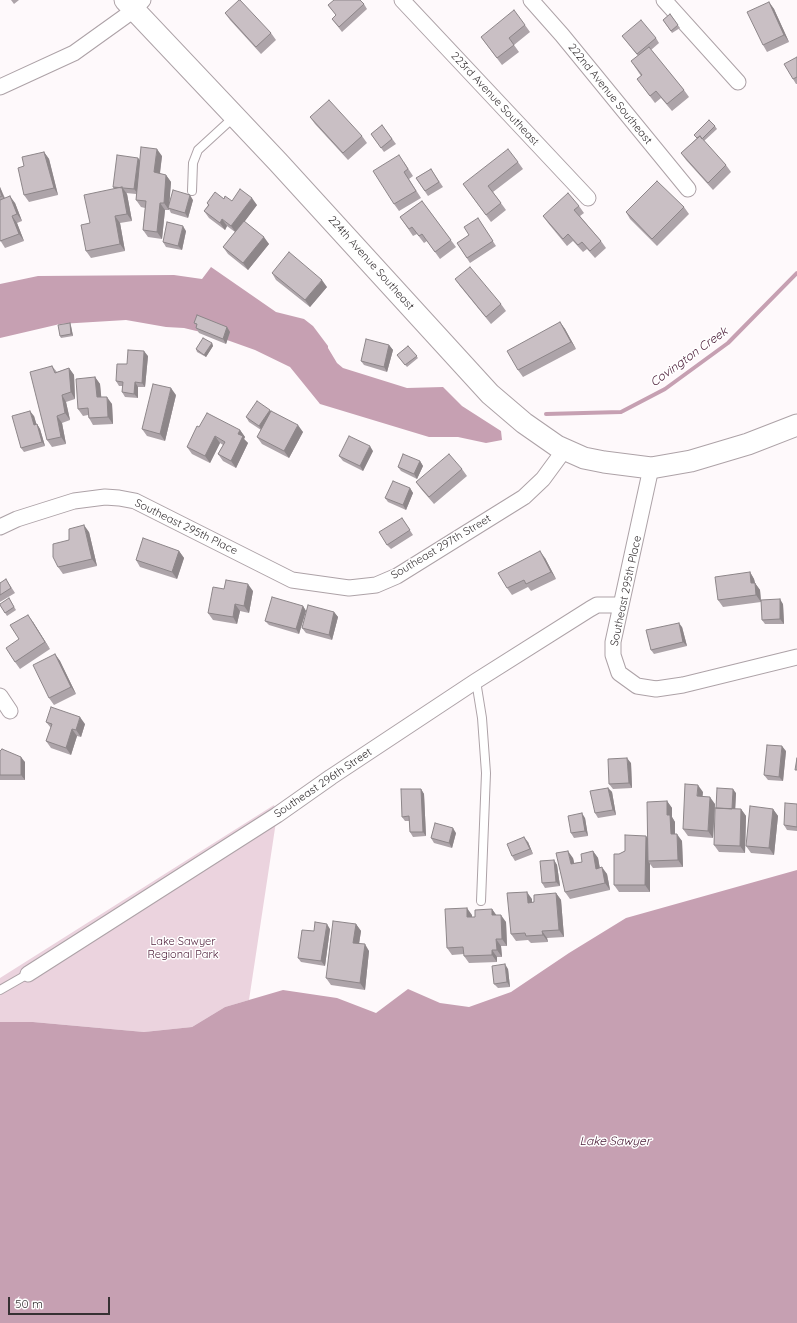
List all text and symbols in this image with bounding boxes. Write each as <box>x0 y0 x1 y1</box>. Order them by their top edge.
street label: 222nd Avenue Southeast <box>565 41 655 147</box>
street label: 223rd Avenue Southeast <box>448 49 542 149</box>
street label: 224th Avenue Southeast <box>325 213 417 313</box>
water label: Covington Creek <box>648 324 730 390</box>
street label: Southeast 295th Place <box>132 496 240 558</box>
street label: Southeast 297th Street <box>389 512 493 582</box>
street label: Southeast 295th Place <box>608 534 644 648</box>
street label: Southeast 296th Street <box>272 745 374 821</box>
park label: Lake Sawyer Regional Park <box>147 935 219 961</box>
water label: Lake Sawyer <box>580 1134 650 1148</box>
scale bar <box>10 1289 112 1315</box>
text: 50 m <box>15 1296 43 1311</box>

